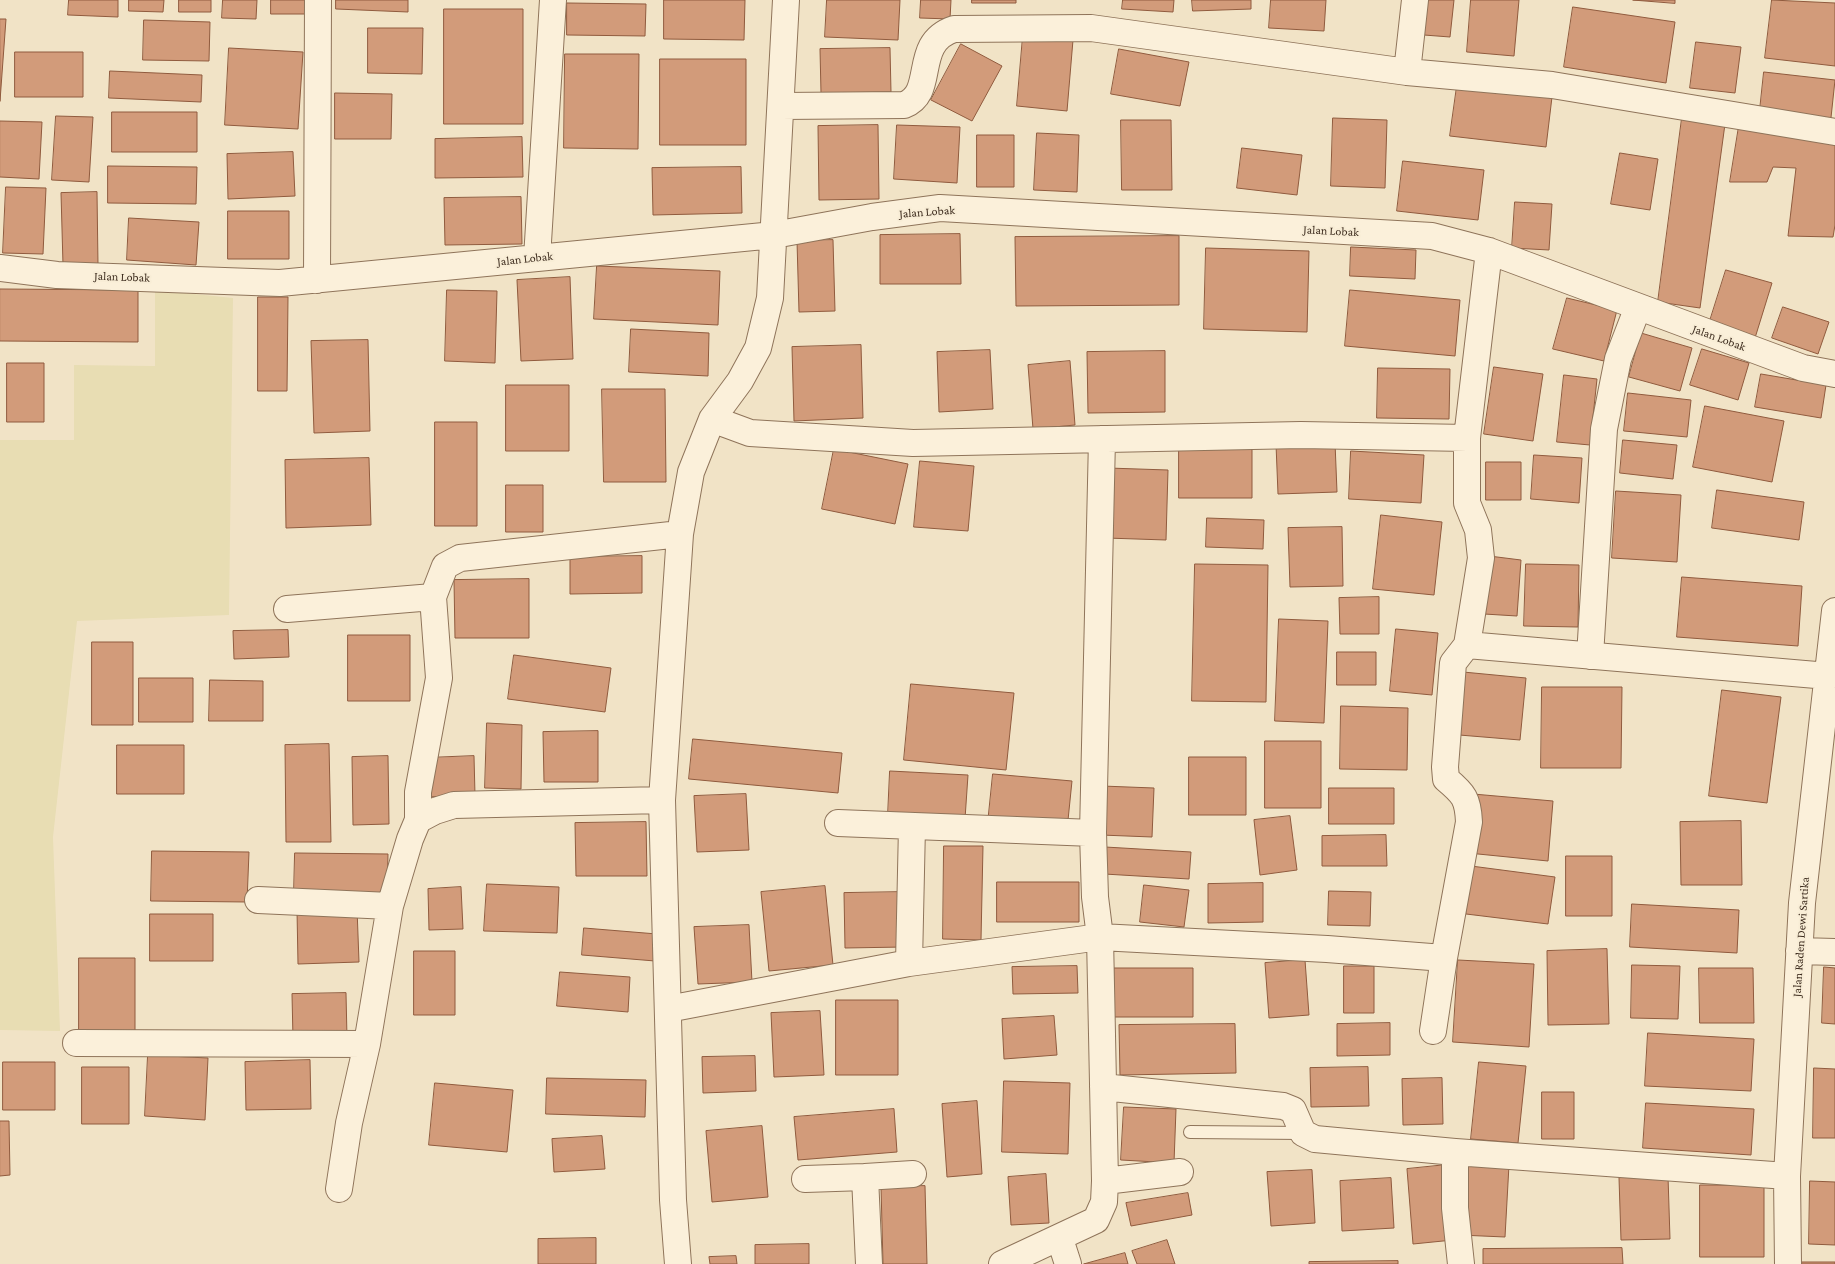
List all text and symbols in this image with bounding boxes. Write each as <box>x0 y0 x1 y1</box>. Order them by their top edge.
street label: Jalan Lobak <box>899 203 955 221</box>
street label: Jalan Lobak <box>1303 222 1359 240</box>
street label: Jalan Lobak <box>496 249 554 269</box>
street label: Jalan Lobak <box>94 269 150 285</box>
street label: Jalan Lobak <box>1690 322 1748 354</box>
street label: Jalan Raden Dewi Sartika <box>1790 877 1812 997</box>

